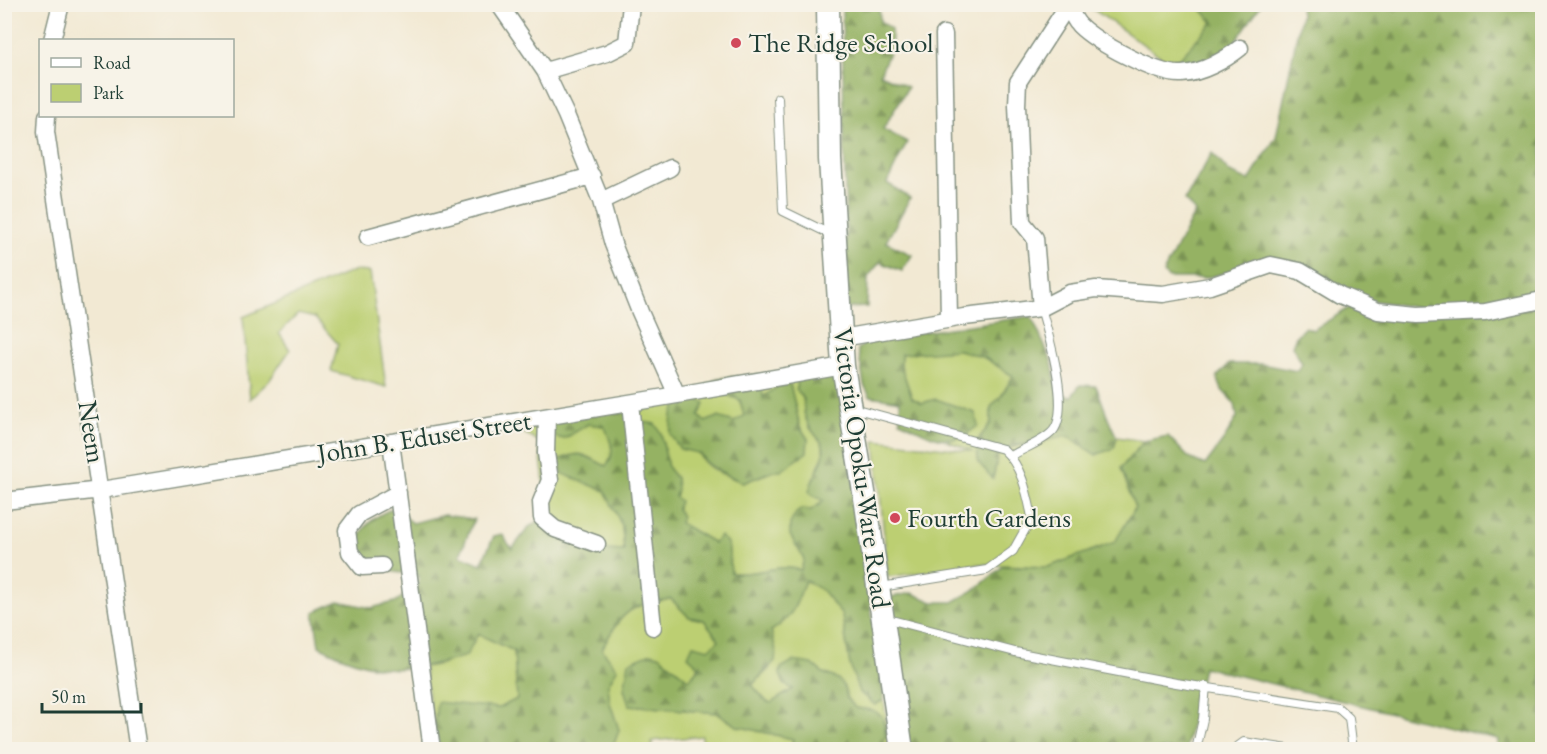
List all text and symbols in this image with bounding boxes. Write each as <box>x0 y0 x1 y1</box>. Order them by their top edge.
place label: The Ridge School <box>748 25 933 60</box>
marker: The Ridge School <box>729 36 743 50</box>
legend <box>39 39 234 117</box>
text: Road <box>93 51 132 74</box>
text: Park <box>93 81 124 104</box>
street label: Victoria Opoku-Ware Road <box>825 325 900 611</box>
street label: Neem <box>70 398 115 466</box>
street label: John B. Edusei Street <box>312 402 534 471</box>
place label: Fourth Gardens <box>907 500 1071 535</box>
marker: Fourth Gardens <box>888 511 902 525</box>
scale bar <box>42 676 141 714</box>
text: 50 m <box>51 685 86 708</box>

